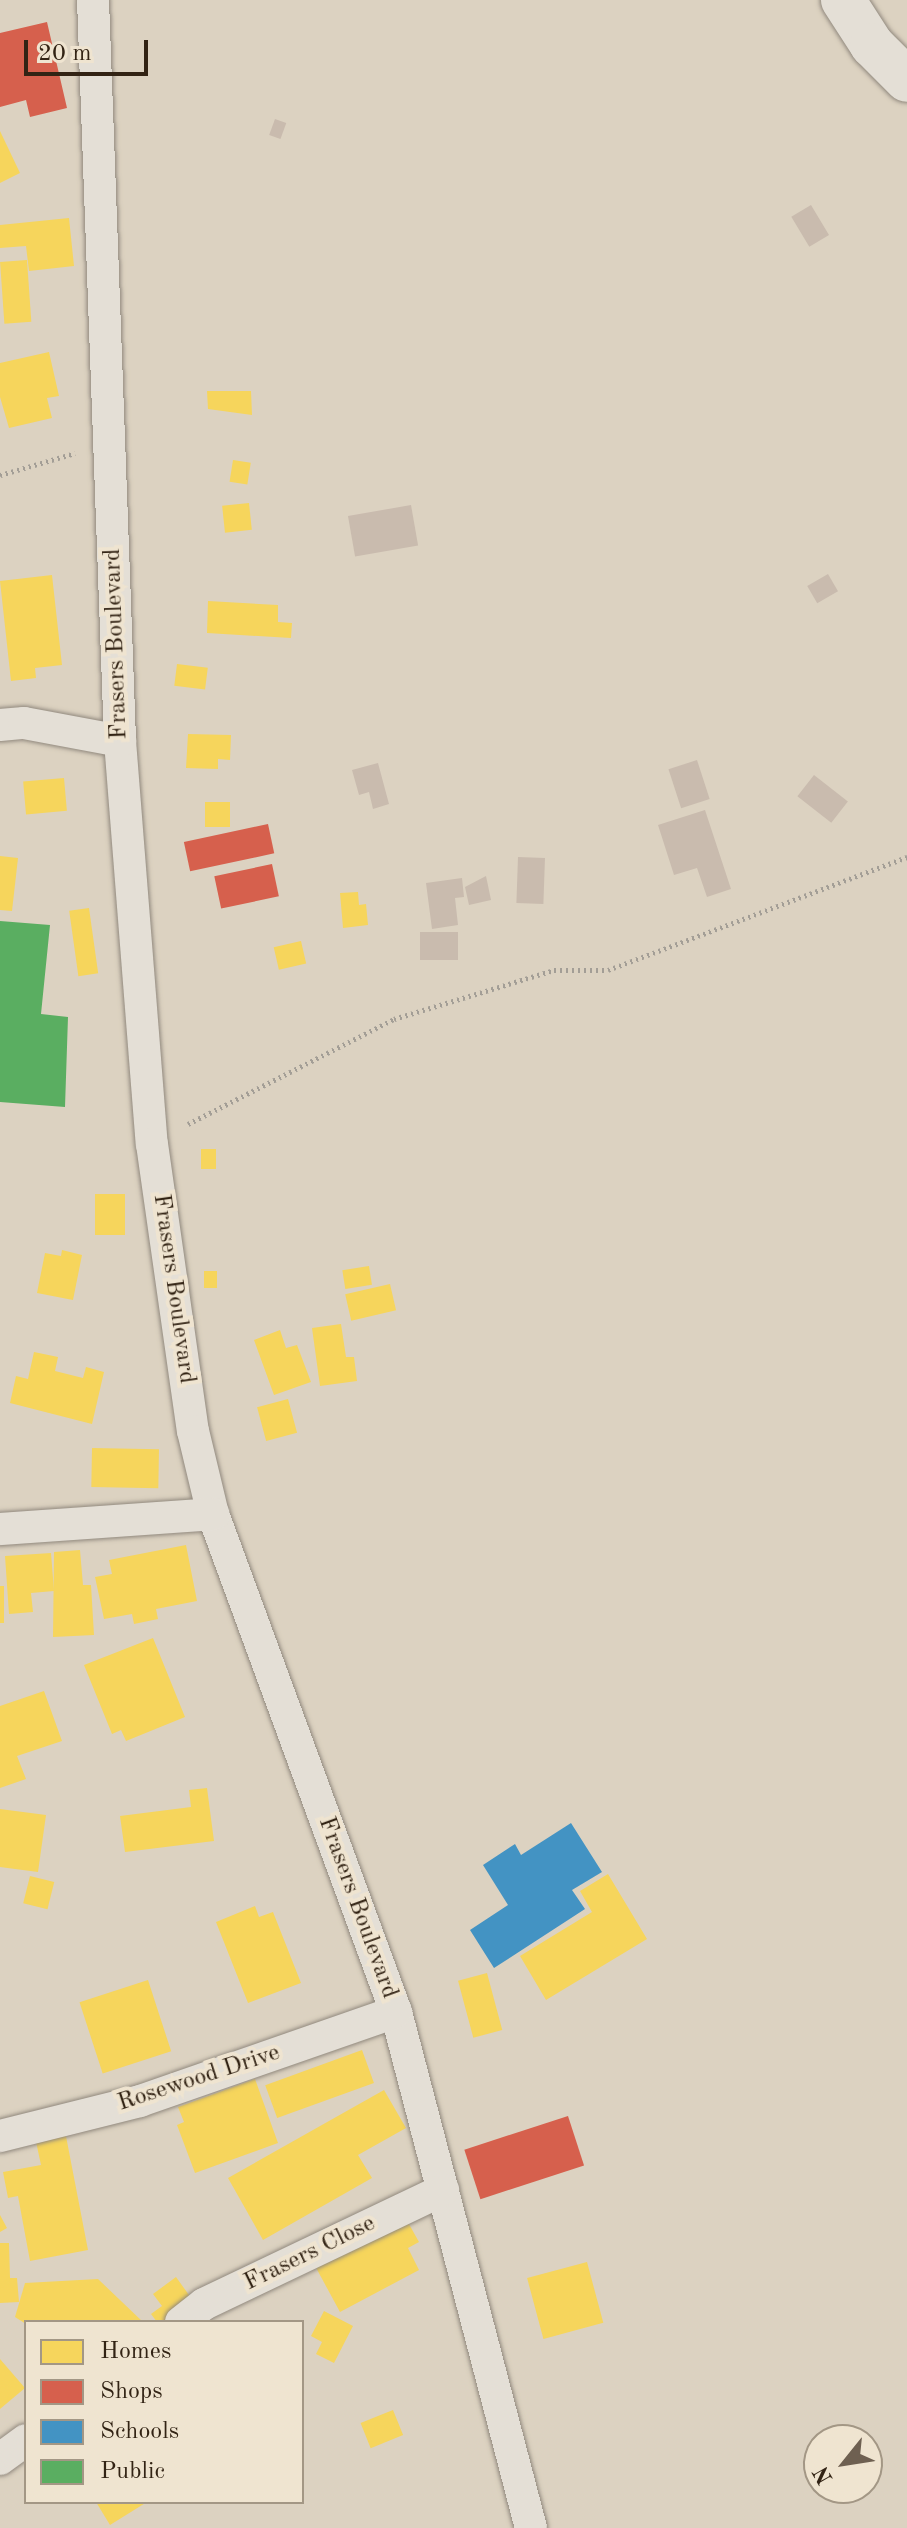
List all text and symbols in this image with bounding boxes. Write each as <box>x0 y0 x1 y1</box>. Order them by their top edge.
scale bar <box>28 24 152 74</box>
text: 20 m <box>38 42 92 66</box>
street label: Frasers Boulevard <box>99 548 135 740</box>
street label: Frasers Boulevard <box>145 1192 201 1386</box>
street label: Frasers Boulevard <box>311 1813 403 2003</box>
street label: Rosewood Drive <box>114 2039 284 2119</box>
street label: Frasers Close <box>240 2210 380 2298</box>
legend <box>24 2320 304 2504</box>
text: Homes <box>100 2340 171 2364</box>
text: Shops <box>100 2380 163 2404</box>
text: Schools <box>100 2420 179 2444</box>
north arrow <box>803 2424 883 2504</box>
text: Public <box>100 2460 165 2484</box>
text: N <box>810 2462 838 2488</box>

